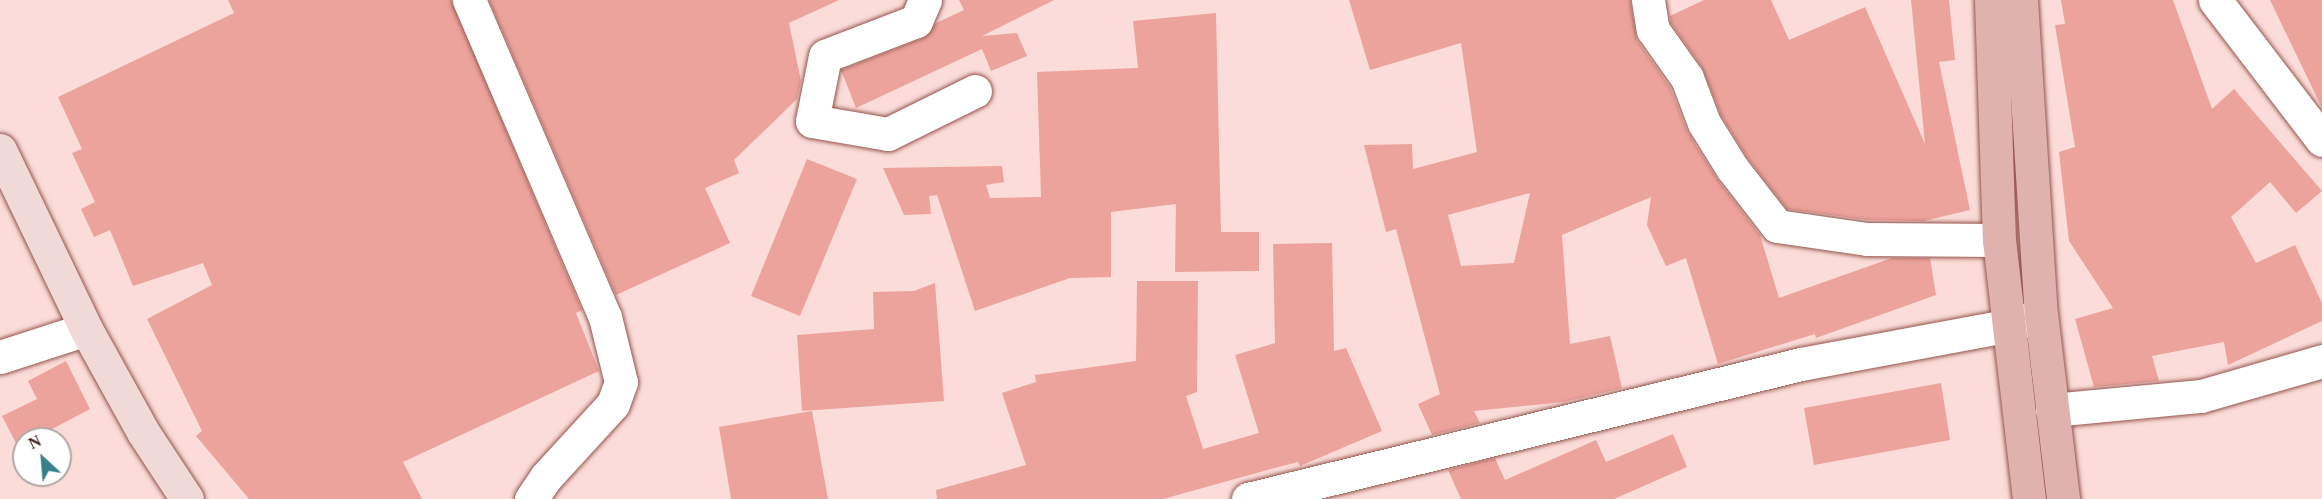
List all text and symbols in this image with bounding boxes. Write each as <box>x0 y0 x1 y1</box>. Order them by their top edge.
north arrow <box>12 427 72 487</box>
text: N <box>26 432 44 452</box>

